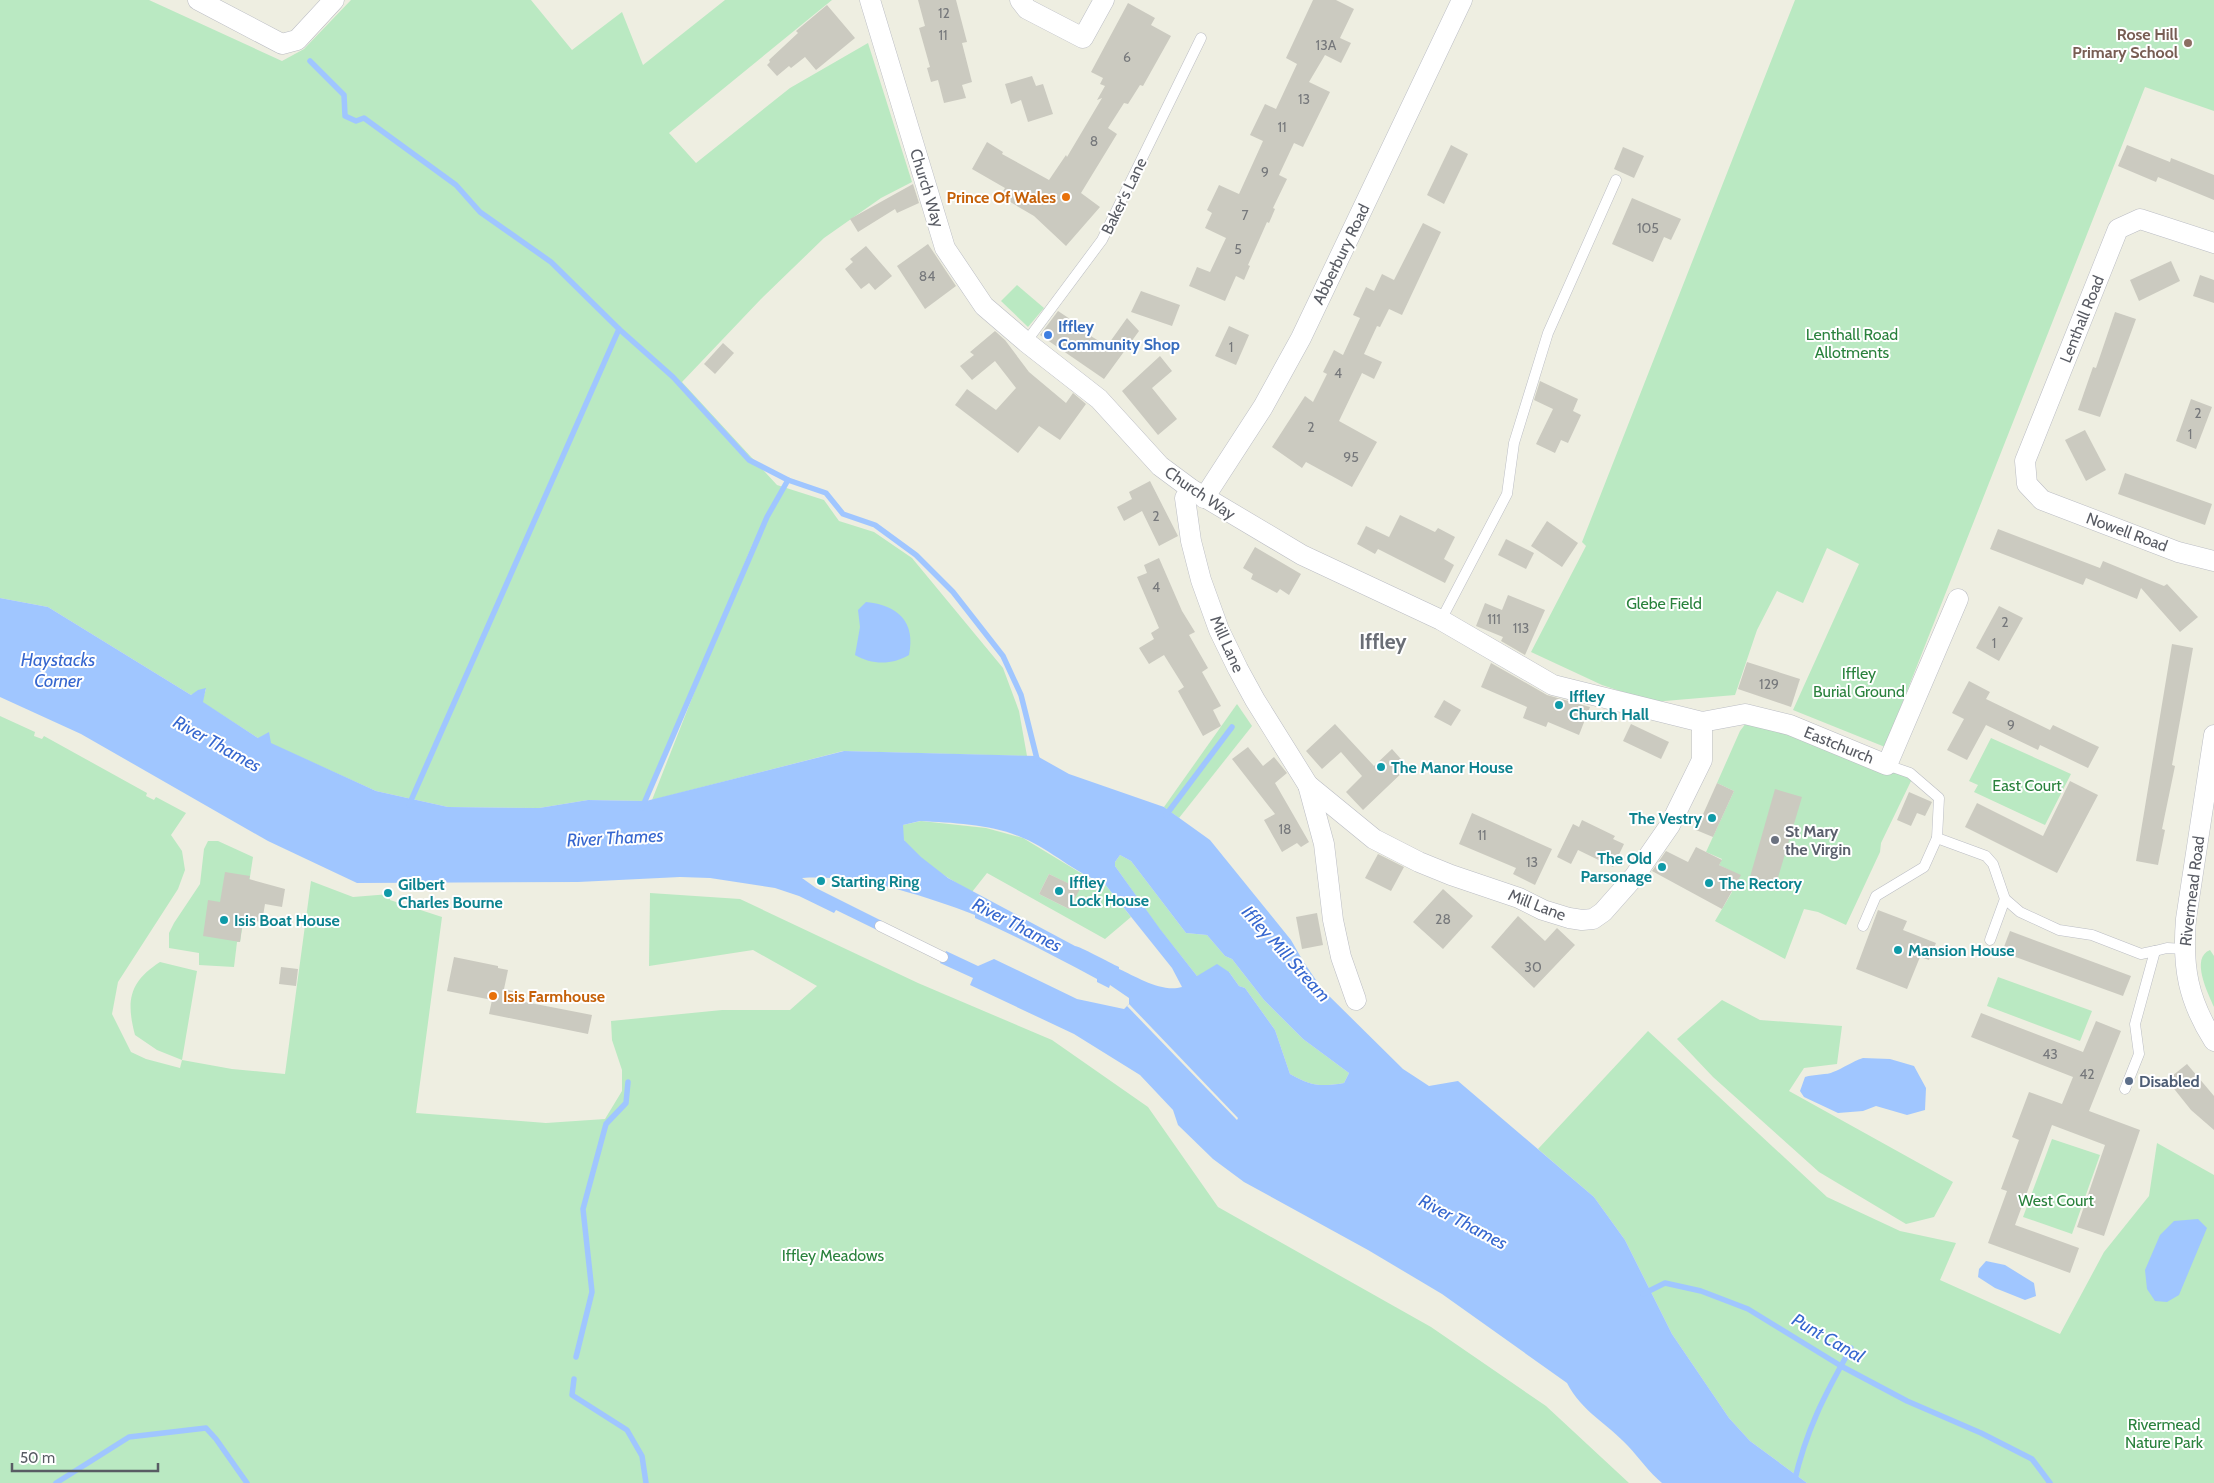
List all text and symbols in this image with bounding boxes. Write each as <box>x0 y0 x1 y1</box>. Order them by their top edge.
house number: 12 <box>938 4 950 22</box>
place label: Rose Hill Primary School <box>2072 25 2178 62</box>
house number: 11 <box>938 26 948 44</box>
house number: 13A <box>1316 36 1337 54</box>
marker: Rose Hill Primary School <box>2182 37 2194 49</box>
house number: 6 <box>1123 48 1131 66</box>
house number: 13 <box>1298 90 1310 108</box>
house number: 11 <box>1277 118 1287 136</box>
house number: 8 <box>1090 132 1098 150</box>
street label: Church Way <box>906 146 948 230</box>
street label: Baker's Lane <box>1097 155 1151 237</box>
house number: 9 <box>1261 163 1269 181</box>
place label: Prince Of Wales <box>947 188 1056 207</box>
marker: Prince Of Wales <box>1060 191 1072 203</box>
street label: Abberbury Road <box>1308 201 1374 307</box>
house number: 7 <box>1241 206 1249 224</box>
house number: 105 <box>1637 219 1659 237</box>
house number: 5 <box>1234 240 1242 258</box>
house number: 84 <box>919 267 935 285</box>
street label: Lenthall Road <box>2056 273 2108 365</box>
place label: Iffley Community Shop <box>1058 317 1180 354</box>
park label: Lenthall Road Allotments <box>1806 325 1898 362</box>
marker: Iffley Community Shop <box>1042 329 1054 341</box>
house number: 1 <box>1229 338 1233 356</box>
house number: 4 <box>1334 364 1342 382</box>
house number: 2 <box>2194 404 2202 422</box>
house number: 2 <box>1307 418 1315 436</box>
house number: 1 <box>2188 425 2192 443</box>
house number: 95 <box>1343 448 1359 466</box>
street label: Church Way <box>1161 462 1239 524</box>
house number: 2 <box>1152 507 1160 525</box>
street label: Nowell Road <box>2084 508 2170 556</box>
house number: 4 <box>1152 578 1160 596</box>
park label: Glebe Field <box>1626 594 1702 613</box>
house number: 111 <box>1487 610 1501 628</box>
street label: Mill Lane <box>1206 613 1248 675</box>
house number: 2 <box>2001 613 2009 631</box>
house number: 113 <box>1513 619 1529 637</box>
district label: Iffley <box>1359 629 1407 654</box>
house number: 1 <box>1992 634 1996 652</box>
water label: Haystacks Corner <box>21 649 95 692</box>
park label: Iffley Burial Ground <box>1813 664 1905 701</box>
house number: 129 <box>1759 675 1779 693</box>
place label: Iffley Church Hall <box>1569 687 1649 724</box>
marker: Iffley Church Hall <box>1553 699 1565 711</box>
water label: River Thames <box>169 711 265 777</box>
house number: 9 <box>2007 716 2015 734</box>
street label: Eastchurch <box>1801 722 1877 768</box>
place label: The Manor House <box>1391 758 1513 777</box>
marker: The Manor House <box>1375 761 1387 773</box>
park label: East Court <box>1992 776 2062 795</box>
place label: The Vestry <box>1629 809 1702 828</box>
marker: The Vestry <box>1706 812 1718 824</box>
house number: 18 <box>1278 820 1292 838</box>
place label: St Mary the Virgin <box>1785 822 1851 859</box>
water label: River Thames <box>566 824 664 852</box>
house number: 11 <box>1477 826 1487 844</box>
marker: St Mary the Virgin <box>1769 834 1781 846</box>
street label: Rivermead Road <box>2176 835 2208 947</box>
place label: The Old Parsonage <box>1581 849 1652 886</box>
house number: 13 <box>1526 853 1538 871</box>
marker: The Old Parsonage <box>1656 861 1668 873</box>
place label: Starting Ring <box>831 872 919 891</box>
place label: Iffley Lock House <box>1069 873 1149 910</box>
place label: The Rectory <box>1719 874 1803 893</box>
place label: Gilbert Charles Bourne <box>398 875 503 912</box>
marker: Starting Ring <box>815 875 827 887</box>
marker: The Rectory <box>1703 877 1715 889</box>
marker: Iffley Lock House <box>1053 885 1065 897</box>
street label: Mill Lane <box>1505 885 1569 925</box>
marker: Gilbert Charles Bourne <box>382 887 394 899</box>
water label: River Thames <box>969 893 1065 957</box>
water label: Iffley Mill Stream <box>1237 901 1335 1007</box>
house number: 28 <box>1435 910 1451 928</box>
place label: Isis Boat House <box>234 911 340 930</box>
marker: Isis Boat House <box>218 914 230 926</box>
place label: Mansion House <box>1908 941 2015 960</box>
marker: Mansion House <box>1892 944 1904 956</box>
house number: 30 <box>1524 958 1542 976</box>
place label: Isis Farmhouse <box>503 987 605 1006</box>
marker: Isis Farmhouse <box>487 990 499 1002</box>
house number: 43 <box>2042 1045 2058 1063</box>
house number: 42 <box>2079 1065 2095 1083</box>
place label: Disabled <box>2139 1072 2200 1091</box>
marker: Disabled <box>2123 1075 2135 1087</box>
water label: River Thames <box>1415 1190 1511 1254</box>
park label: West Court <box>2018 1191 2094 1210</box>
park label: Iffley Meadows <box>782 1246 885 1265</box>
water label: Punt Canal <box>1788 1309 1869 1368</box>
park label: Rivermead Nature Park <box>2125 1415 2204 1452</box>
scale bar <box>12 1440 159 1472</box>
text: 50 m <box>20 1449 55 1467</box>

